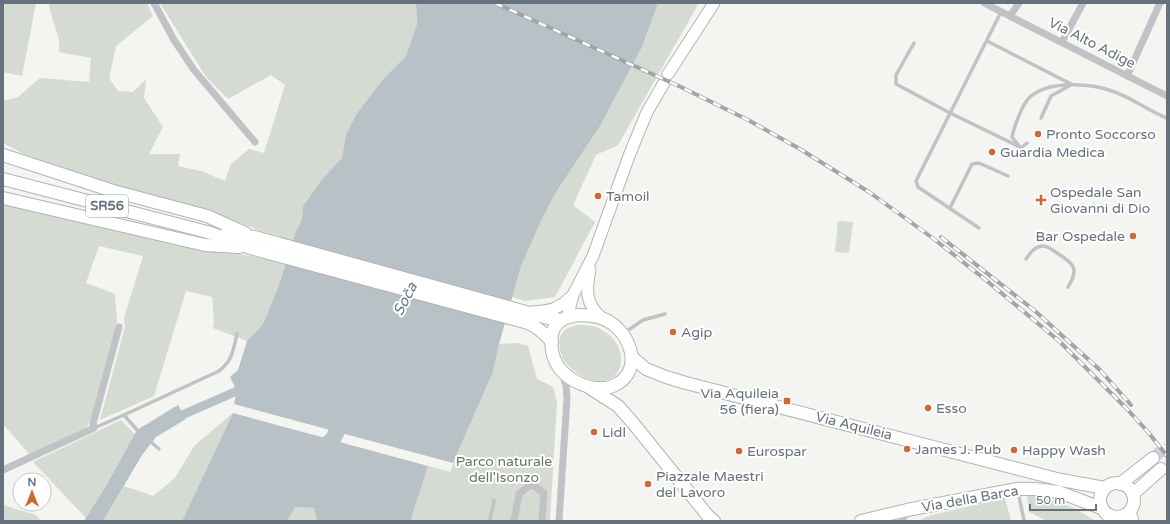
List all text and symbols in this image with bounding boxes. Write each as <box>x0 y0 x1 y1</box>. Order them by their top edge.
street label: Via Alto Adige <box>1046 14 1138 72</box>
place label: Pronto Soccorso <box>1046 126 1156 143</box>
marker: Pronto Soccorso <box>1033 129 1043 139</box>
place label: Guardia Medica <box>1000 144 1105 161</box>
marker: Guardia Medica <box>987 147 997 157</box>
place label: Ospedale San Giovanni di Dio <box>1050 184 1150 217</box>
place label: Tamoil <box>606 188 650 205</box>
marker: Tamoil <box>593 191 603 201</box>
marker: Ospedale San Giovanni di Dio <box>1035 194 1047 206</box>
road number: SR56 <box>86 195 128 217</box>
place label: Bar Ospedale <box>1036 228 1125 245</box>
marker: Bar Ospedale <box>1128 231 1138 241</box>
water label: Soča <box>389 279 421 319</box>
place label: Agip <box>681 324 713 341</box>
marker: Agip <box>668 327 678 337</box>
place label: Via Aquileia 56 (fiera) <box>701 385 779 418</box>
marker: Via Aquileia 56 (fiera) <box>782 396 792 406</box>
place label: Esso <box>936 400 967 417</box>
marker: Esso <box>923 403 933 413</box>
street label: Via Aquileia <box>814 408 894 444</box>
place label: Lidl <box>602 424 626 441</box>
marker: Lidl <box>589 427 599 437</box>
place label: James J. Pub <box>915 441 1001 458</box>
place label: Happy Wash <box>1022 442 1106 459</box>
place label: Eurospar <box>747 443 807 460</box>
marker: James J. Pub <box>902 444 912 454</box>
marker: Happy Wash <box>1009 445 1019 455</box>
marker: Eurospar <box>734 446 744 456</box>
park label: Parco naturale dell'Isonzo <box>456 453 552 486</box>
place label: Piazzale Maestri del Lavoro <box>656 468 764 501</box>
north arrow <box>12 472 52 512</box>
text: N <box>28 476 36 489</box>
marker: Piazzale Maestri del Lavoro <box>643 479 653 489</box>
street label: Via della Barca <box>920 482 1020 516</box>
scale bar <box>1030 486 1096 512</box>
text: 50 m <box>1036 493 1065 507</box>

